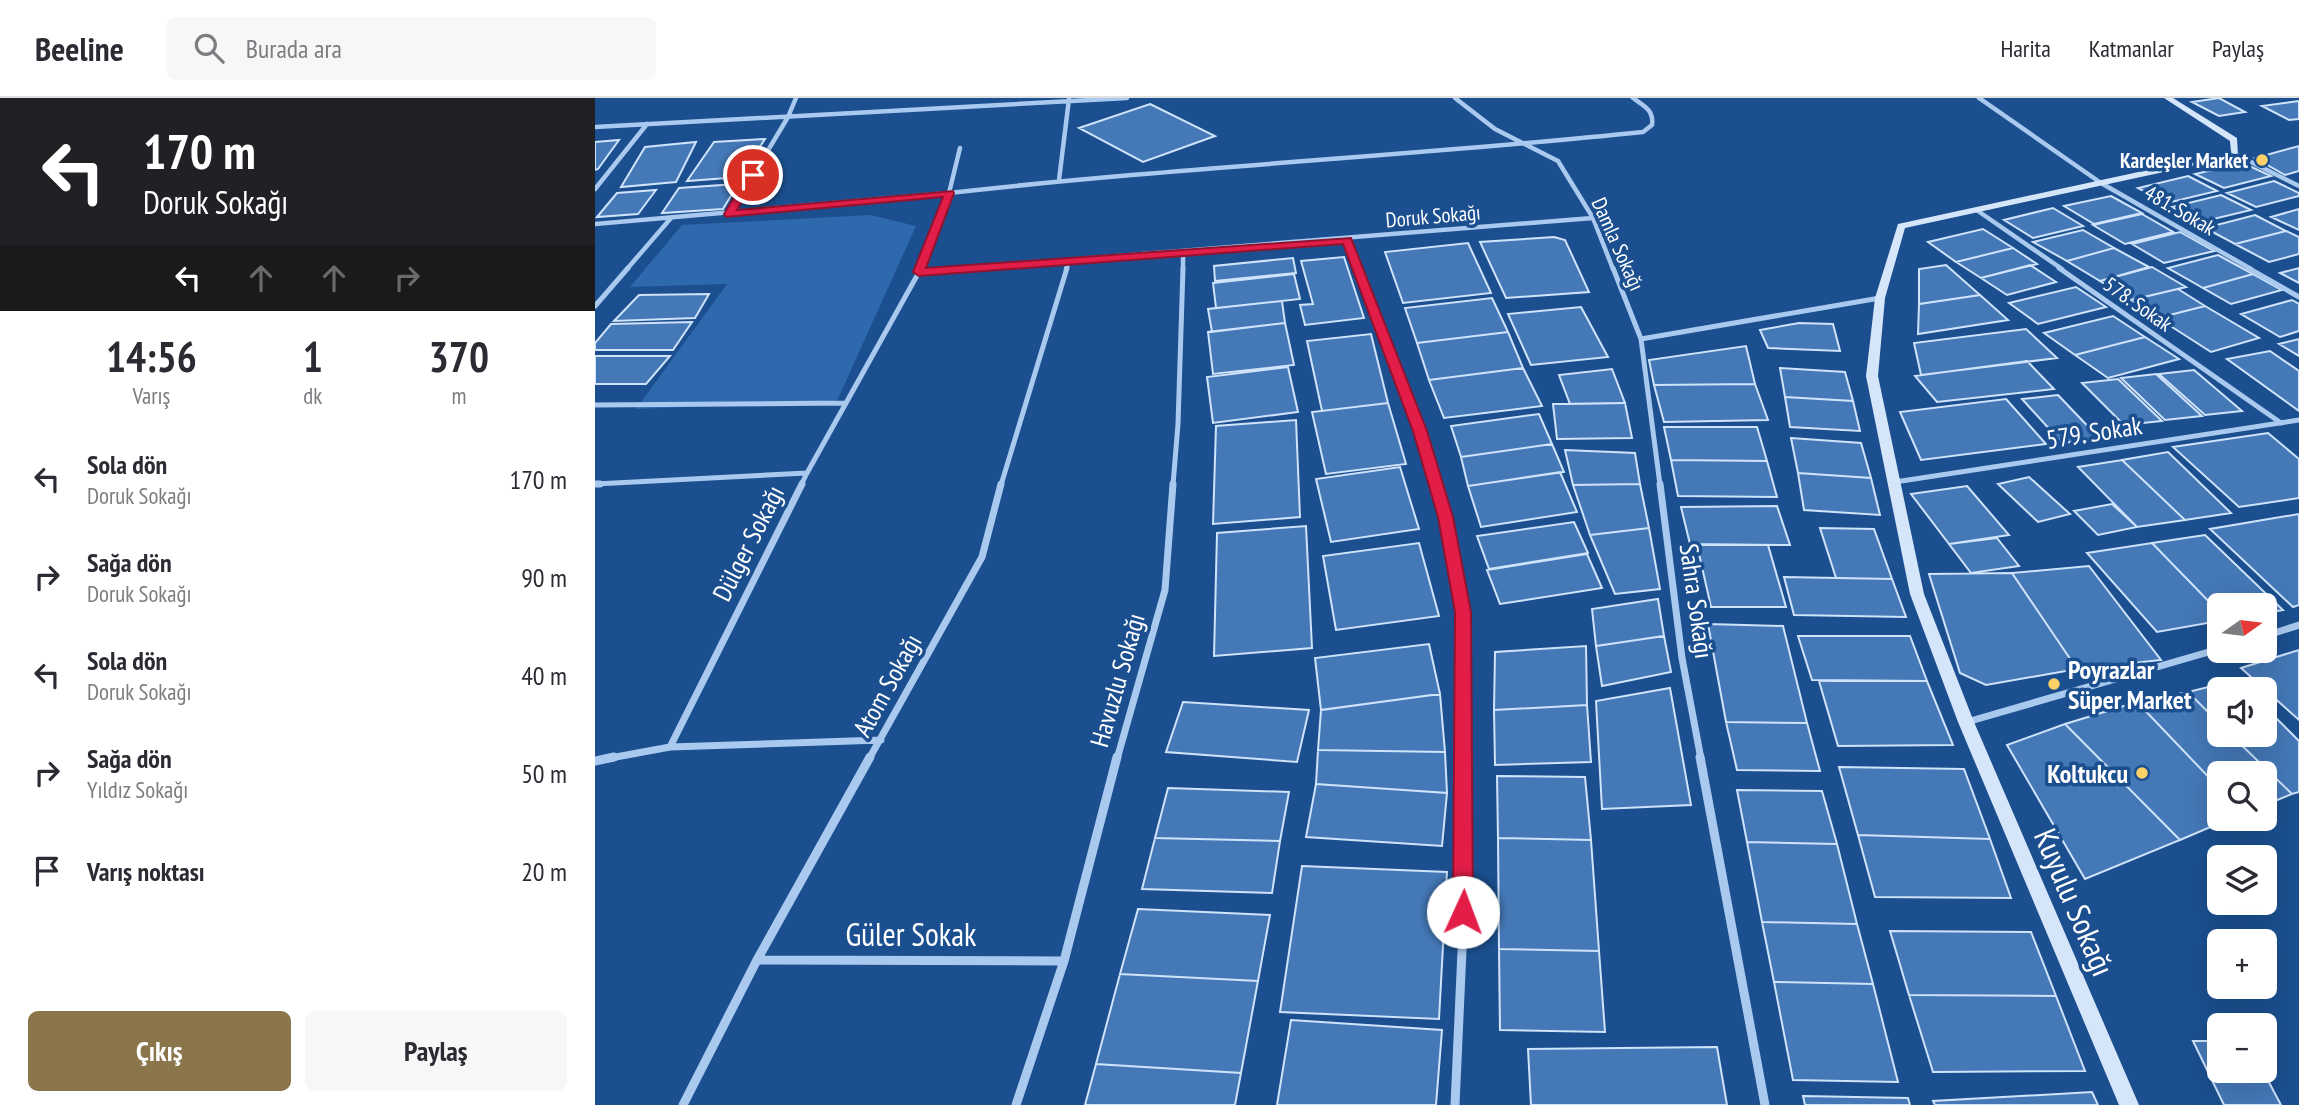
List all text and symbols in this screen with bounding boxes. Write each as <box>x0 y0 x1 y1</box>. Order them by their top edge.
search box <box>166 17 656 80</box>
text: Beeline <box>35 27 124 70</box>
icon: search <box>190 29 228 67</box>
text: Burada ara <box>246 32 342 65</box>
text: Harita <box>2000 33 2051 64</box>
text: Katmanlar <box>2089 33 2174 64</box>
text: Paylaş <box>2212 33 2264 64</box>
text: 170 m <box>143 119 256 183</box>
icon: left <box>28 126 119 217</box>
pin <box>723 145 783 205</box>
place label: Kardeşler Market <box>2120 147 2248 174</box>
marker: Kardeşler Market <box>2254 152 2270 168</box>
icon: arrive <box>734 156 772 194</box>
street label: 481. Sokak <box>2140 179 2220 241</box>
text: Doruk Sokağı <box>143 181 288 223</box>
street label: Damla Sokağı <box>1586 193 1650 295</box>
street label: Doruk Sokağı <box>1384 198 1482 234</box>
icon: left <box>169 259 207 297</box>
icon: ahead <box>242 259 280 297</box>
icon: ahead <box>315 259 353 297</box>
icon: right <box>388 259 426 297</box>
street label: 578. Sokak <box>2098 271 2178 337</box>
text: 14:56 <box>106 329 197 384</box>
text: 1 <box>303 329 323 384</box>
text: 370 <box>429 329 489 384</box>
text: Varış <box>132 381 170 410</box>
text: dk <box>303 381 322 410</box>
text: m <box>451 381 466 410</box>
street label: 579. Sokak <box>2044 408 2144 456</box>
text: Sola dön <box>87 448 167 481</box>
icon: left <box>28 460 66 498</box>
text: 170 m <box>509 463 567 496</box>
street label: Dülger Sokağı <box>705 480 791 606</box>
text: Doruk Sokağı <box>87 481 191 510</box>
street label: Sahra Sokağı <box>1673 541 1721 661</box>
text: Sağa dön <box>87 546 172 579</box>
icon: right <box>28 558 66 596</box>
text: 90 m <box>521 561 567 594</box>
text: Doruk Sokağı <box>87 579 191 608</box>
north arrow <box>2207 593 2277 663</box>
map controls <box>2207 593 2277 1083</box>
street label: Havuzlu Sokağı <box>1082 609 1152 751</box>
street label: Atom Sokağı <box>845 628 929 742</box>
text: Sola dön <box>87 644 167 677</box>
place label: Poyrazlar Süper Market <box>2068 653 2192 716</box>
icon: left <box>28 656 66 694</box>
text: 40 m <box>521 659 567 692</box>
marker: Poyrazlar Süper Market <box>2046 676 2062 692</box>
text: Doruk Sokağı <box>87 677 191 706</box>
button: sound <box>2207 677 2277 747</box>
text: Sağa dön <box>87 742 172 775</box>
icon: right <box>28 754 66 792</box>
text: 50 m <box>521 757 567 790</box>
place label: Koltukcu <box>2047 757 2128 790</box>
button: search <box>2207 761 2277 831</box>
marker: Koltukcu <box>2134 765 2150 781</box>
text: Yıldız Sokağı <box>87 775 188 804</box>
street label: Kuyulu Sokağı <box>2025 822 2125 982</box>
button: layers <box>2207 845 2277 915</box>
icon: arrive <box>28 852 66 890</box>
text: Varış noktası <box>87 855 205 888</box>
text: 20 m <box>521 855 567 888</box>
position arrow <box>1426 875 1500 949</box>
street label: Güler Sokak <box>845 913 977 955</box>
button: + <box>2207 929 2277 999</box>
button: Çıkış <box>28 1011 291 1091</box>
button: Paylaş <box>305 1011 567 1091</box>
button: − <box>2207 1013 2277 1083</box>

